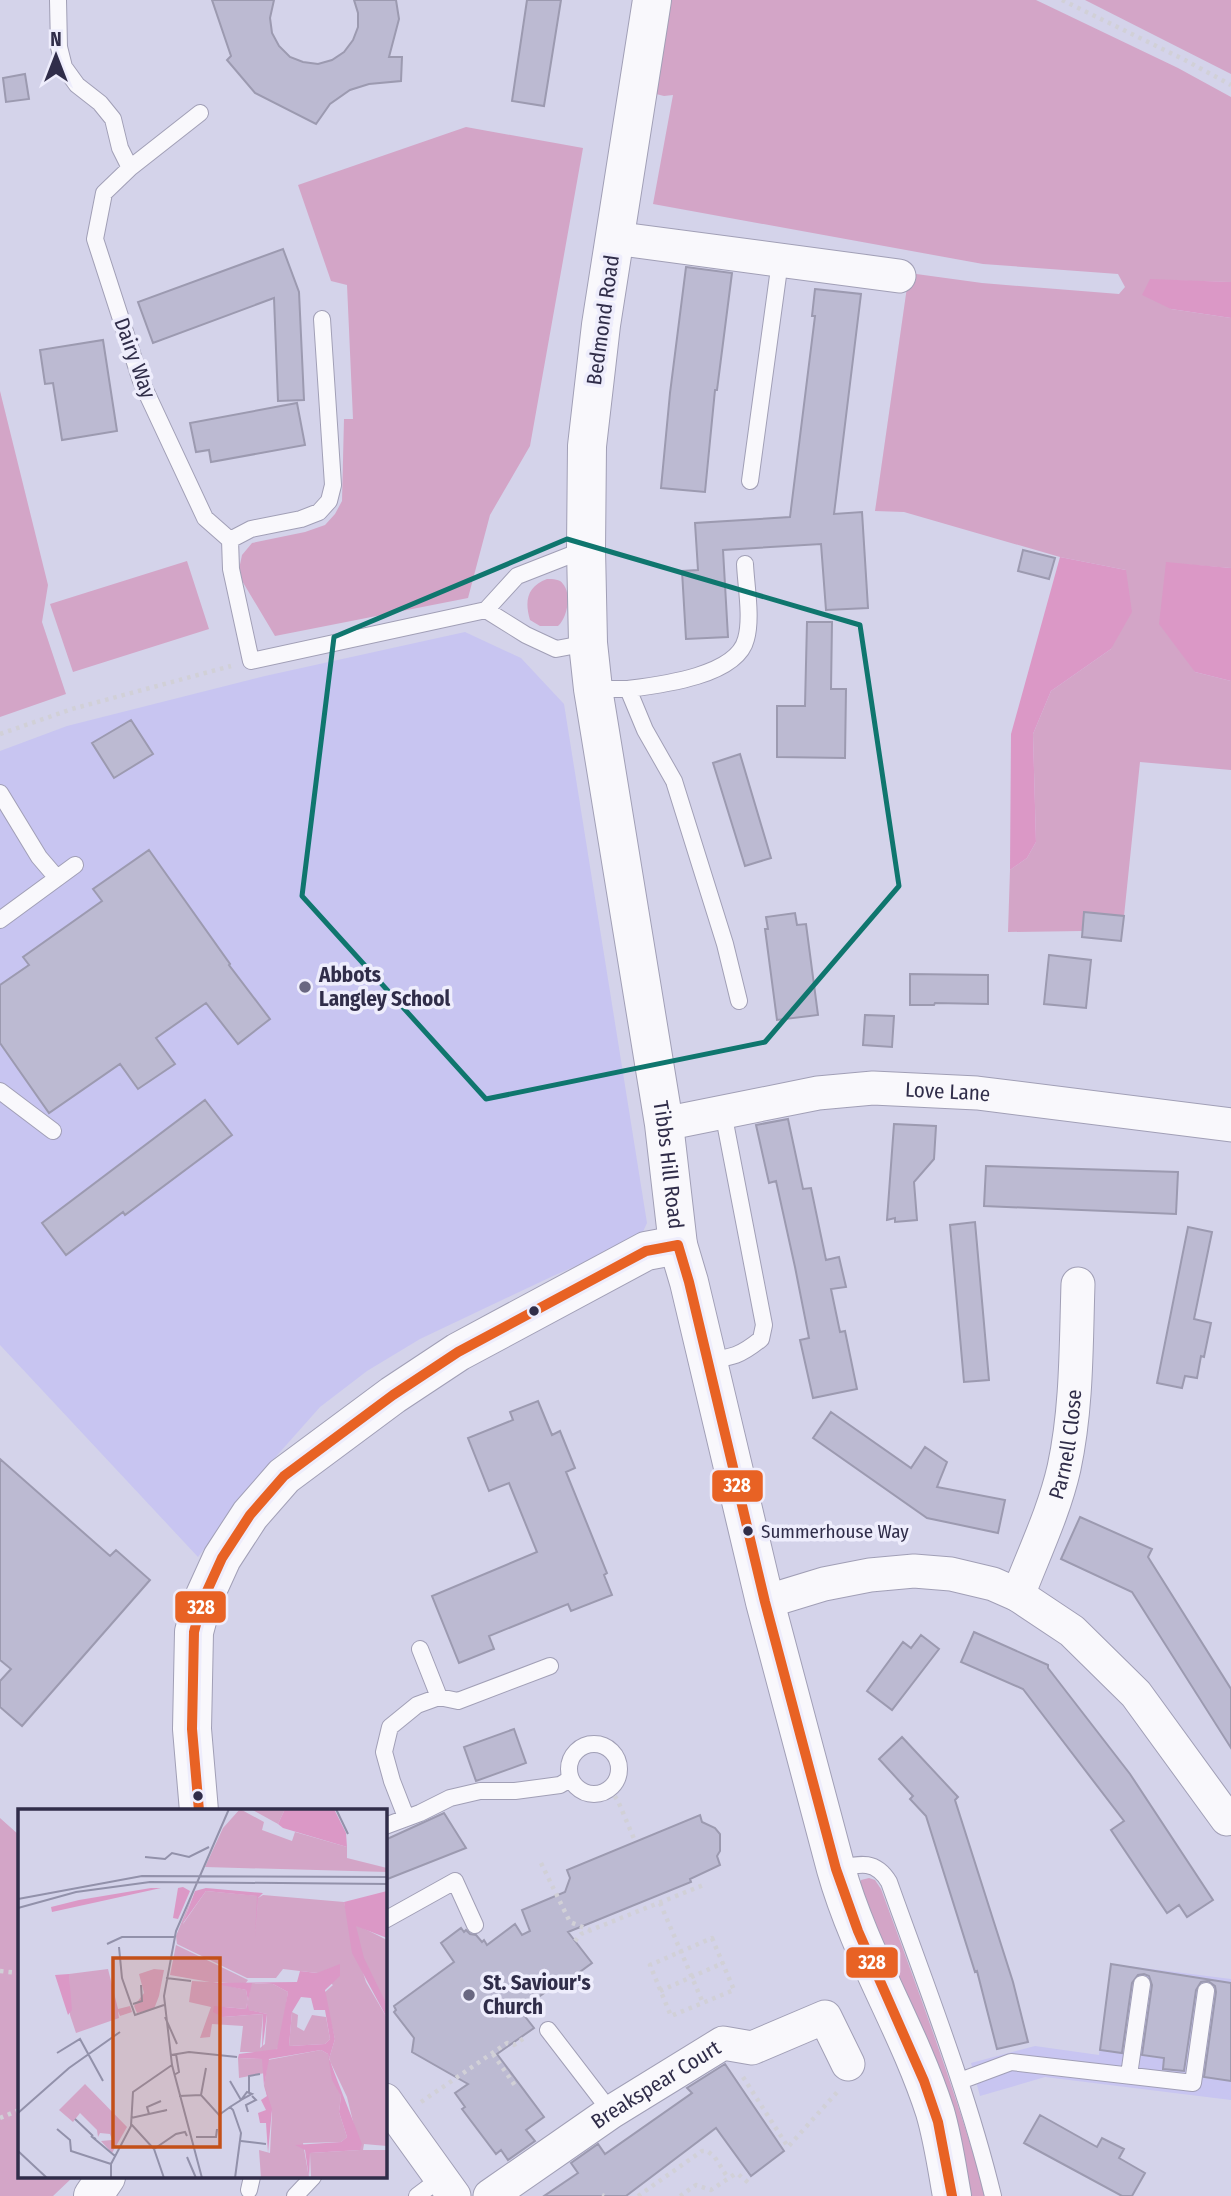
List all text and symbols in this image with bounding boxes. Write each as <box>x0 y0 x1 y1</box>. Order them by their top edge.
north arrow <box>21 21 91 91</box>
text: N <box>50 28 62 51</box>
street label: Bedmond Road <box>581 253 625 387</box>
street label: Dairy Way <box>108 314 162 402</box>
place label: Abbots Langley School <box>318 962 450 1012</box>
marker: Abbots Langley School <box>297 979 313 995</box>
street label: Love Lane <box>904 1077 992 1108</box>
street label: Tibbs Hill Road <box>647 1099 689 1230</box>
unlabelled marker <box>527 1304 541 1318</box>
street label: Parnell Close <box>1043 1388 1087 1503</box>
line badge: 328 <box>711 1469 764 1503</box>
text: 328 <box>722 1474 751 1497</box>
place label: Summerhouse Way <box>761 1520 909 1543</box>
marker: Summerhouse Way <box>741 1524 755 1538</box>
line badge: 328 <box>174 1590 227 1624</box>
text: 328 <box>186 1596 215 1619</box>
unlabelled marker <box>191 1789 205 1803</box>
inset map <box>18 1809 387 2178</box>
line badge: 328 <box>845 1946 899 1979</box>
text: 328 <box>857 1951 886 1974</box>
place label: St. Saviour's Church <box>483 1970 591 2020</box>
marker: St. Saviour's Church <box>461 1987 477 2003</box>
street label: Breakspear Court <box>586 2034 726 2135</box>

